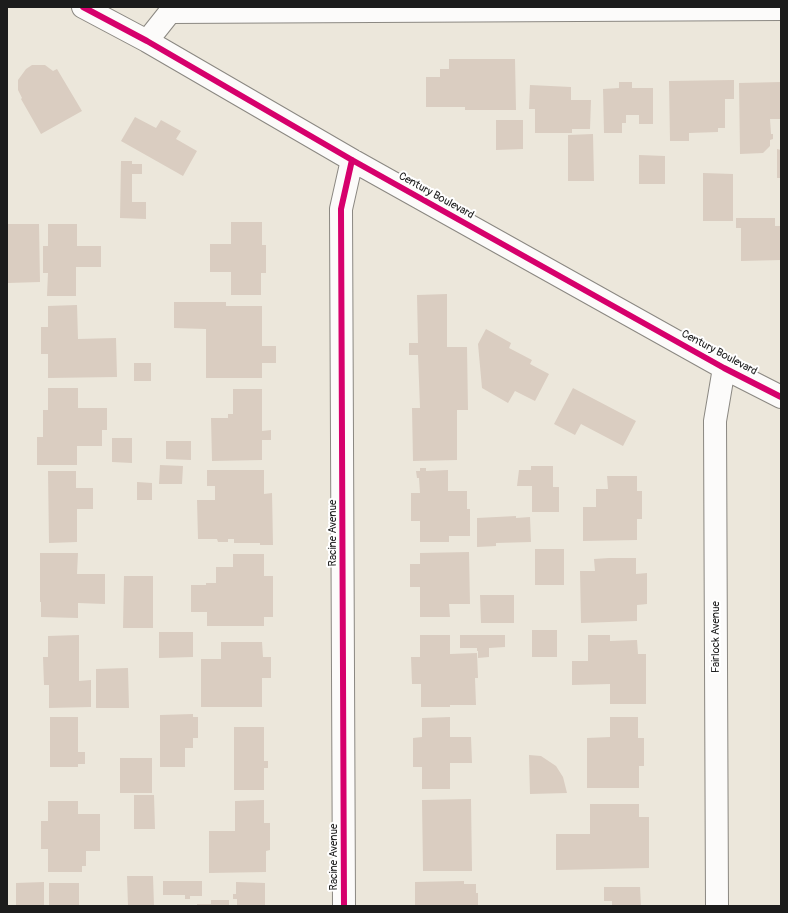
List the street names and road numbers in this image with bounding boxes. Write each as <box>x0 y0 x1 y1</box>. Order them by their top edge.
street label: Century Boulevard <box>396 170 476 222</box>
street label: Century Boulevard <box>679 327 759 379</box>
street label: Racine Avenue <box>326 500 340 566</box>
street label: Fairlock Avenue <box>709 601 723 673</box>
street label: Racine Avenue <box>327 824 341 890</box>

